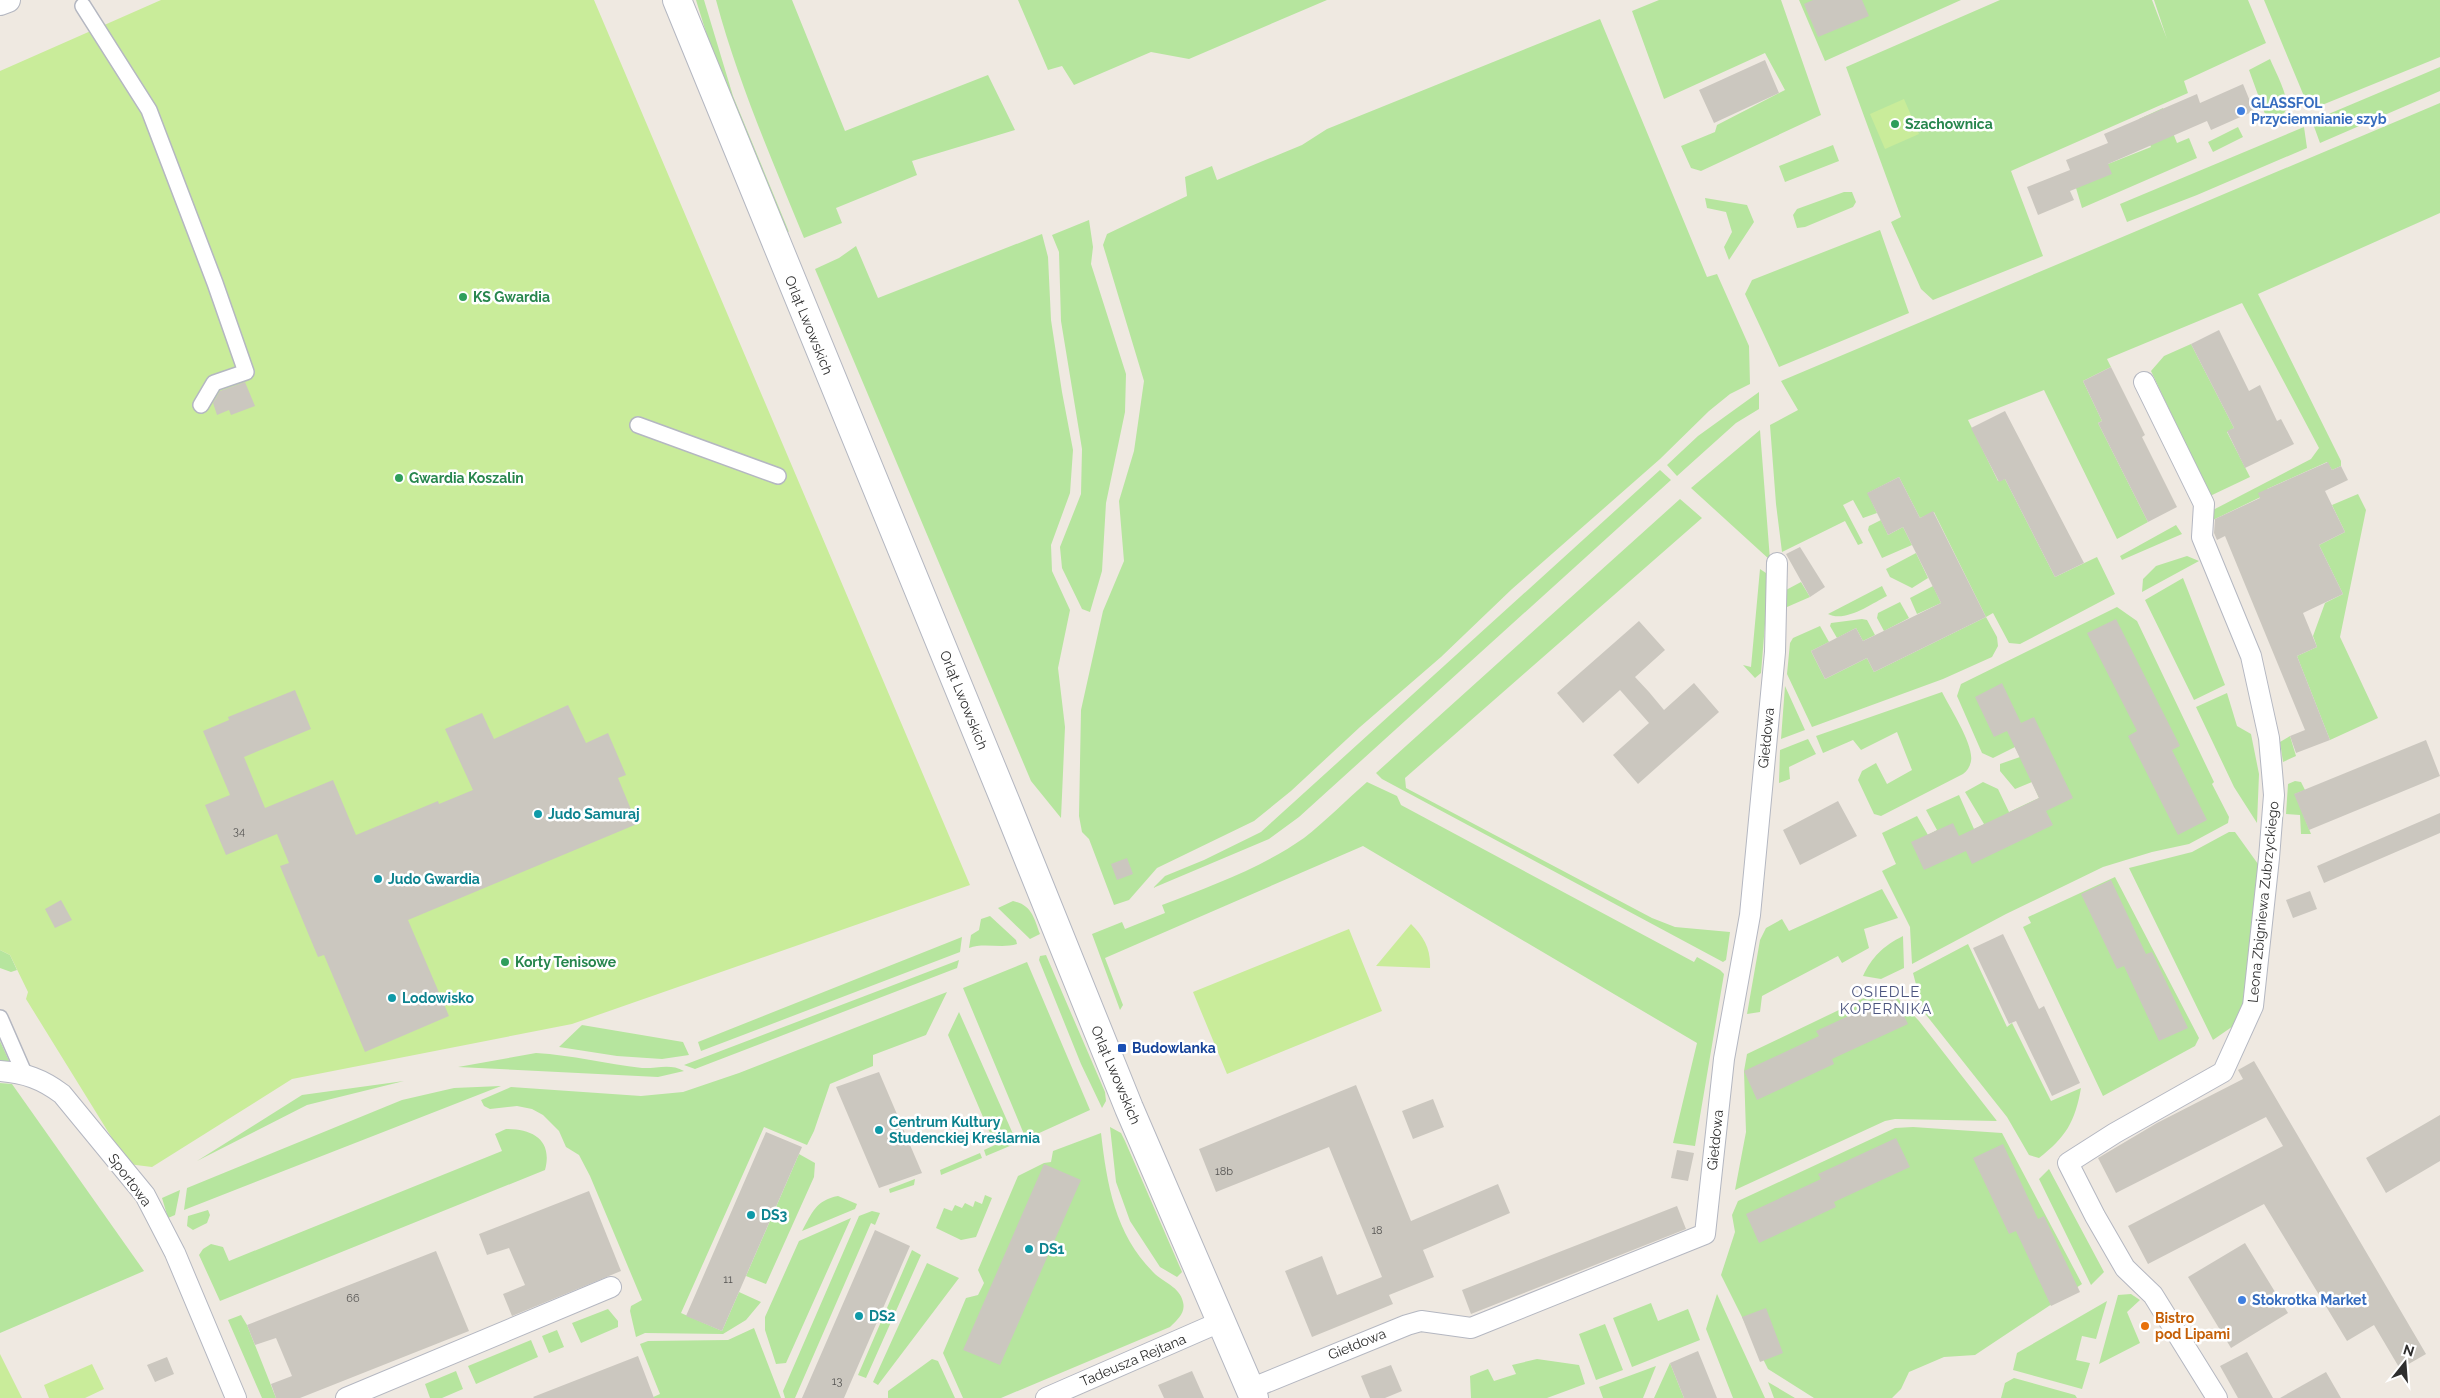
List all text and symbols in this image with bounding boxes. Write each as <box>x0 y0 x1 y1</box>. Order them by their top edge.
place label: GLASSFOL Przyciemnianie szyb <box>2251 95 2387 127</box>
marker: GLASSFOL Przyciemnianie szyb <box>2235 105 2247 117</box>
place label: Szachownica <box>1905 116 1993 132</box>
marker: Szachownica <box>1889 118 1901 130</box>
street label: Orląt Lwowskich <box>782 273 836 377</box>
place label: KS Gwardia <box>473 289 550 305</box>
marker: KS Gwardia <box>457 291 469 303</box>
place label: Gwardia Koszalin <box>409 470 524 486</box>
marker: Gwardia Koszalin <box>393 472 405 484</box>
street label: Orląt Lwowskich <box>937 648 991 752</box>
street label: Giełdowa <box>1755 707 1777 769</box>
street label: Leona Zbigniewa Zubrzyckiego <box>2244 800 2282 1004</box>
place label: Judo Samuraj <box>548 806 640 822</box>
marker: Judo Samuraj <box>532 808 544 820</box>
house number: 34 <box>233 825 245 838</box>
place label: Judo Gwardia <box>388 871 480 887</box>
marker: Judo Gwardia <box>372 873 384 885</box>
place label: Korty Tenisowe <box>515 954 617 970</box>
marker: Korty Tenisowe <box>499 956 511 968</box>
district label: OSIEDLE KOPERNIKA <box>1840 983 1932 1018</box>
place label: Lodowisko <box>402 990 475 1006</box>
marker: Lodowisko <box>386 992 398 1004</box>
street label: Orląt Lwowskich <box>1088 1023 1144 1127</box>
place label: Budowlanka <box>1132 1040 1216 1056</box>
marker: Budowlanka <box>1116 1042 1128 1054</box>
street label: Giełdowa <box>1704 1109 1726 1171</box>
place label: Centrum Kultury Studenckiej Kreślarnia <box>889 1114 1040 1146</box>
marker: Centrum Kultury Studenckiej Kreślarnia <box>873 1124 885 1136</box>
street label: Sportowa <box>105 1150 155 1210</box>
house number: 18b <box>1215 1165 1233 1178</box>
place label: DS3 <box>761 1207 787 1223</box>
marker: DS3 <box>745 1209 757 1221</box>
house number: 18 <box>1371 1224 1383 1237</box>
place label: DS1 <box>1039 1241 1065 1257</box>
marker: DS1 <box>1023 1243 1035 1255</box>
house number: 11 <box>723 1273 733 1286</box>
house number: 66 <box>346 1292 360 1305</box>
place label: Stokrotka Market <box>2252 1292 2367 1308</box>
marker: Stokrotka Market <box>2236 1294 2248 1306</box>
place label: DS2 <box>869 1308 896 1324</box>
marker: DS2 <box>853 1310 865 1322</box>
place label: Bistro pod Lipami <box>2155 1310 2230 1342</box>
marker: Bistro pod Lipami <box>2139 1320 2151 1332</box>
street label: Giełdowa <box>1326 1325 1388 1363</box>
street label: Tadeusza Rejtana <box>1078 1331 1188 1389</box>
north arrow <box>2380 1338 2430 1388</box>
text: N <box>2401 1341 2416 1360</box>
house number: 13 <box>832 1375 842 1388</box>

